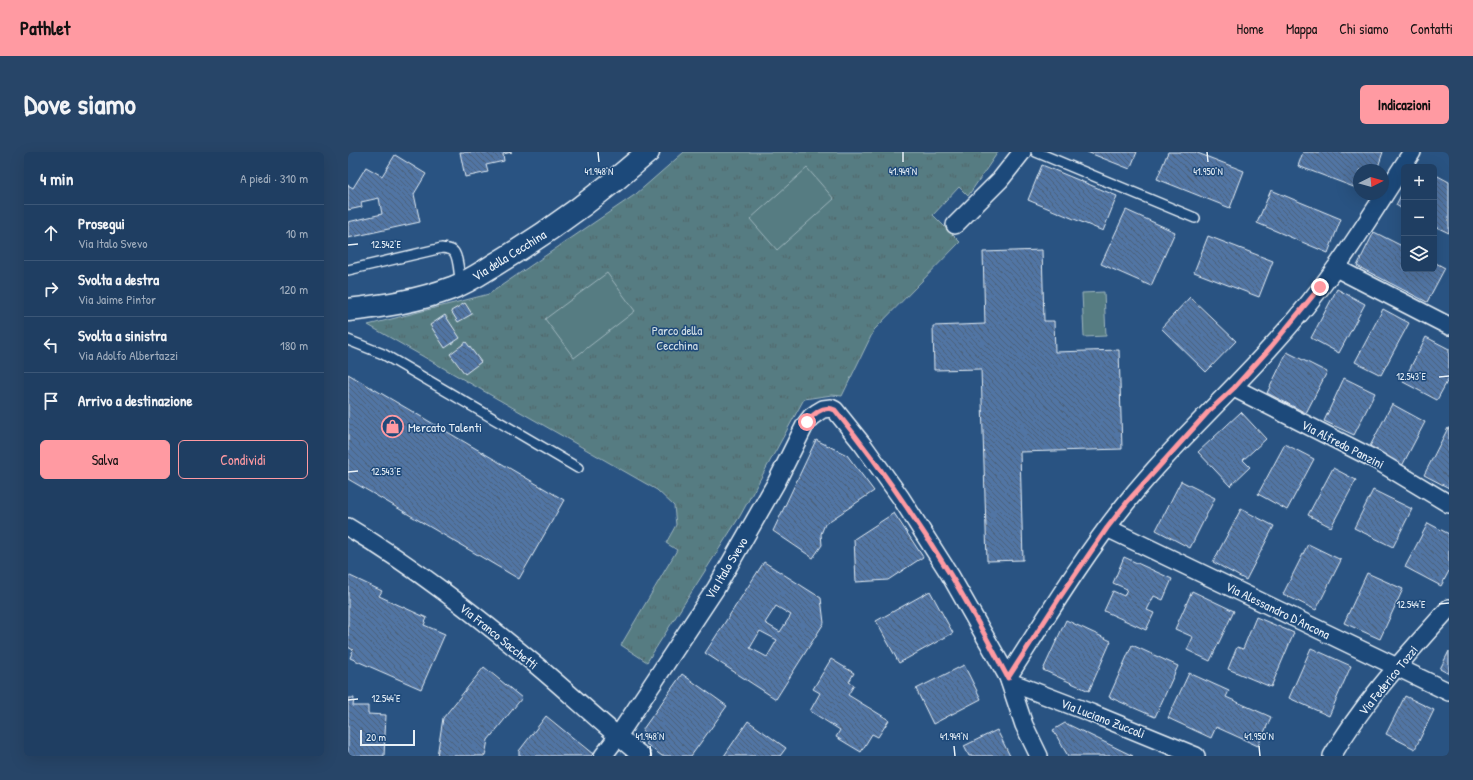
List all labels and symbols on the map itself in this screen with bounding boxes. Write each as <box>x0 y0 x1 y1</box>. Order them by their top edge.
north arrow <box>1353 164 1389 200</box>
text: 41.948°N <box>585 165 613 178</box>
text: 41.949°N <box>889 165 917 178</box>
text: 41.950°N <box>1193 165 1223 178</box>
street label: Via della Cecchina <box>469 225 549 285</box>
text: 12.542°E <box>371 238 402 251</box>
route end <box>1311 278 1329 296</box>
park label: Parco della Cecchina <box>652 321 702 354</box>
text: 12.543°E <box>1396 370 1426 383</box>
route start <box>798 413 816 431</box>
shop icon: Mercato Talenti <box>380 414 406 440</box>
street label: Via Alfredo Panzini <box>1298 415 1388 473</box>
place label: Mercato Talenti <box>408 418 482 436</box>
text: 12.543°E <box>371 465 401 478</box>
street label: Via Italo Svevo <box>700 534 752 602</box>
street label: Via Alessandro D'Ancona <box>1223 577 1333 643</box>
text: 12.544°E <box>1397 598 1426 611</box>
street label: Via Franco Sacchetti <box>456 599 542 673</box>
street label: Via Federico Tozzi <box>1354 641 1422 719</box>
text: 12.544°E <box>372 692 401 705</box>
street label: Via Luciano Zuccoli <box>1058 694 1148 742</box>
scale bar <box>360 728 415 747</box>
text: 41.948°N <box>636 730 664 743</box>
text: 41.949°N <box>940 730 968 743</box>
text: 41.950°N <box>1244 730 1274 743</box>

